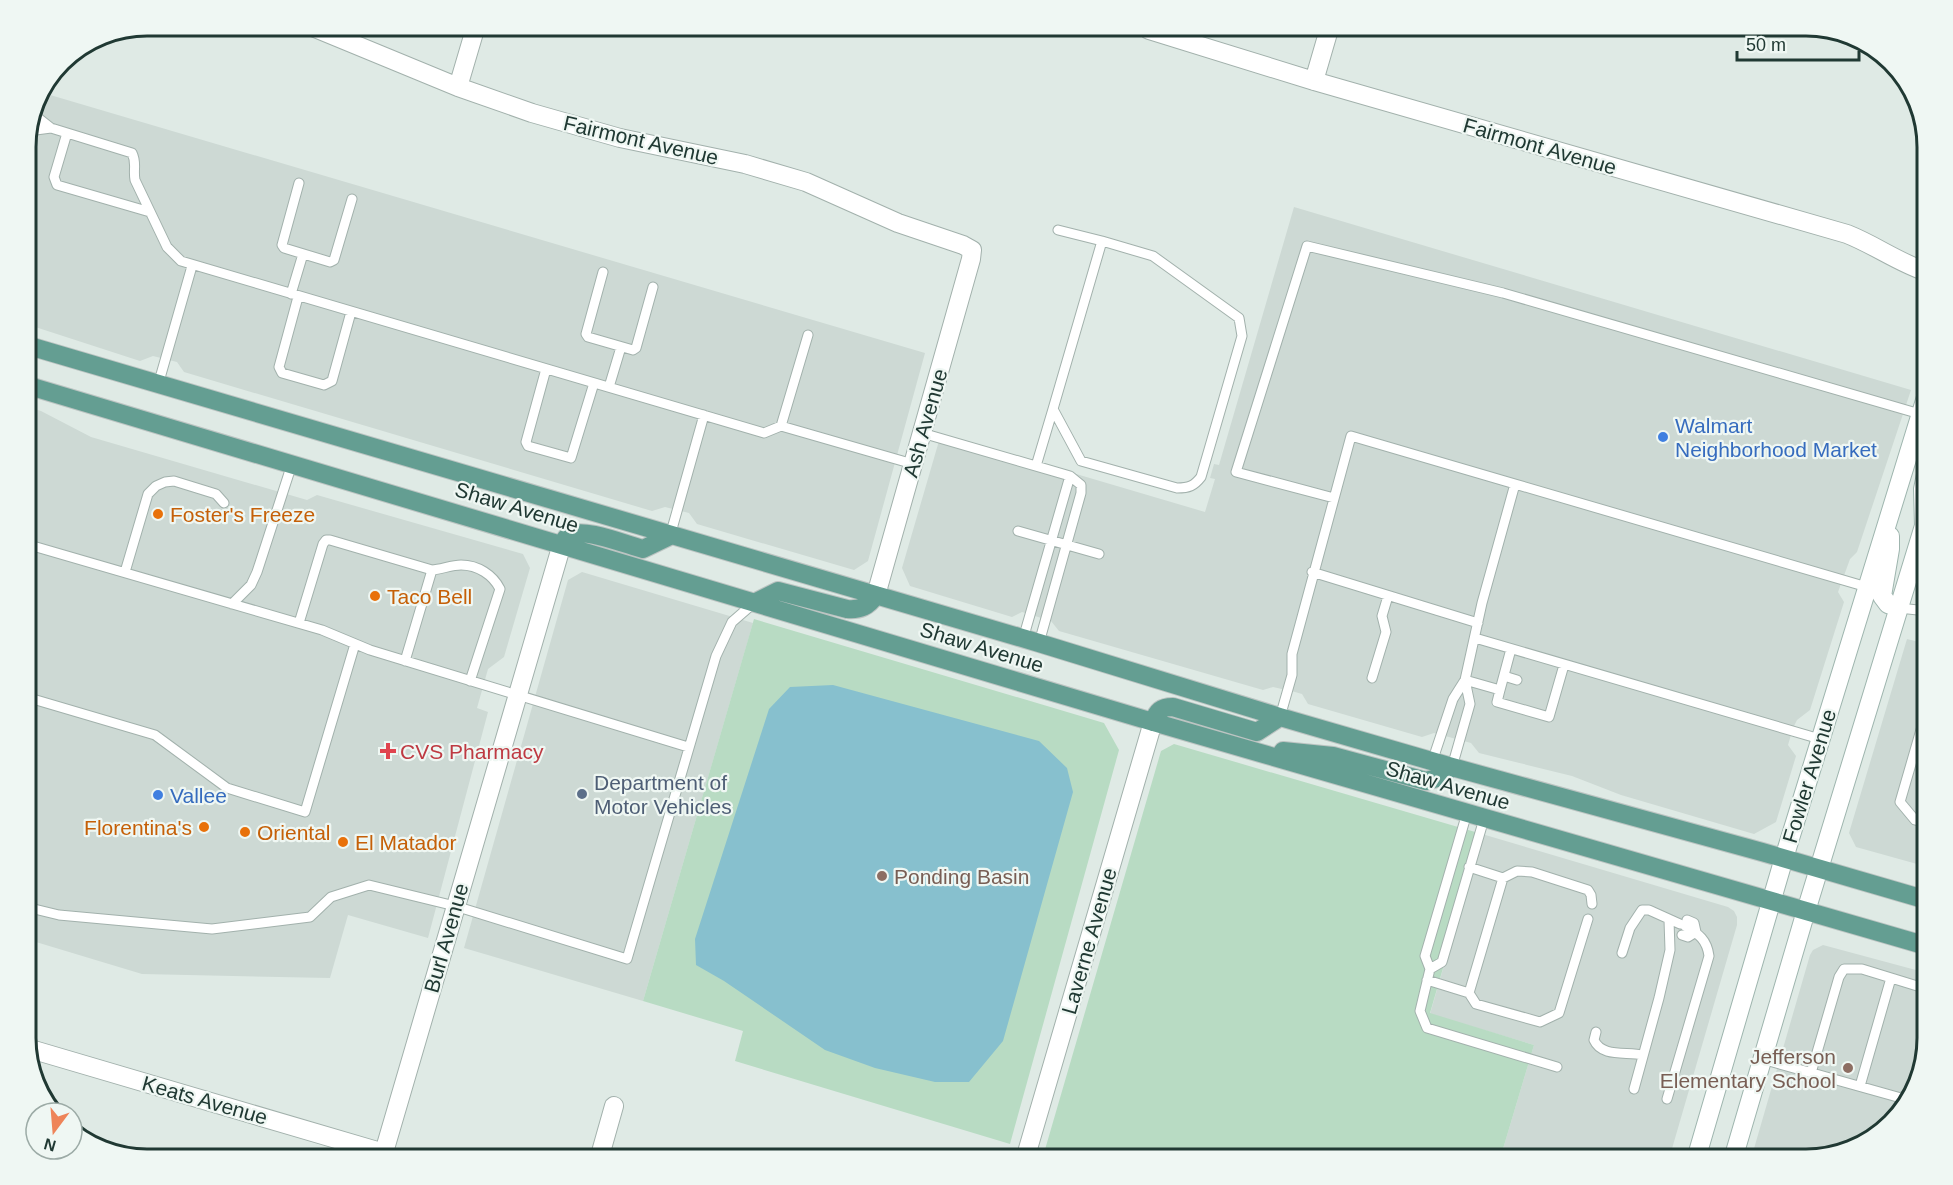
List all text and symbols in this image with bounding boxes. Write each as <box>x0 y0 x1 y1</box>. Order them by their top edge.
scale bar <box>1737 24 1858 62</box>
text: 50 m <box>1746 35 1786 55</box>
street label: Fairmont Avenue <box>561 111 721 169</box>
street label: Fairmont Avenue <box>1461 113 1619 179</box>
street label: Ash Avenue <box>899 366 951 480</box>
place label: Walmart Neighborhood Market <box>1675 414 1877 461</box>
marker: Walmart Neighborhood Market <box>1656 430 1670 444</box>
street label: Shaw Avenue <box>452 477 582 537</box>
place label: Foster's Freeze <box>170 503 315 526</box>
marker: Foster's Freeze <box>151 507 165 521</box>
place label: Taco Bell <box>387 585 472 608</box>
marker: Taco Bell <box>368 589 382 603</box>
street label: Shaw Avenue <box>917 617 1047 677</box>
street label: Fowler Avenue <box>1778 706 1840 846</box>
place label: CVS Pharmacy <box>400 740 544 763</box>
marker: CVS Pharmacy <box>381 744 395 758</box>
street label: Shaw Avenue <box>1383 756 1513 814</box>
place label: Department of Motor Vehicles <box>594 771 732 818</box>
place label: Vallee <box>170 784 227 807</box>
marker: Department of Motor Vehicles <box>575 787 589 801</box>
marker: Vallee <box>151 788 165 802</box>
place label: Florentina's <box>84 816 192 839</box>
marker: Florentina's <box>197 820 211 834</box>
place label: Oriental <box>257 821 331 844</box>
marker: Oriental <box>238 825 252 839</box>
place label: El Matador <box>355 831 457 854</box>
marker: El Matador <box>336 835 350 849</box>
place label: Ponding Basin <box>894 865 1029 888</box>
street label: Laverne Avenue <box>1057 865 1121 1017</box>
marker: Ponding Basin <box>875 869 889 883</box>
street label: Burl Avenue <box>419 881 473 995</box>
place label: Jefferson Elementary School <box>1660 1045 1836 1092</box>
marker: Jefferson Elementary School <box>1841 1061 1855 1075</box>
street label: Keats Avenue <box>140 1071 270 1129</box>
north arrow <box>24 1101 84 1161</box>
text: N <box>42 1135 58 1155</box>

